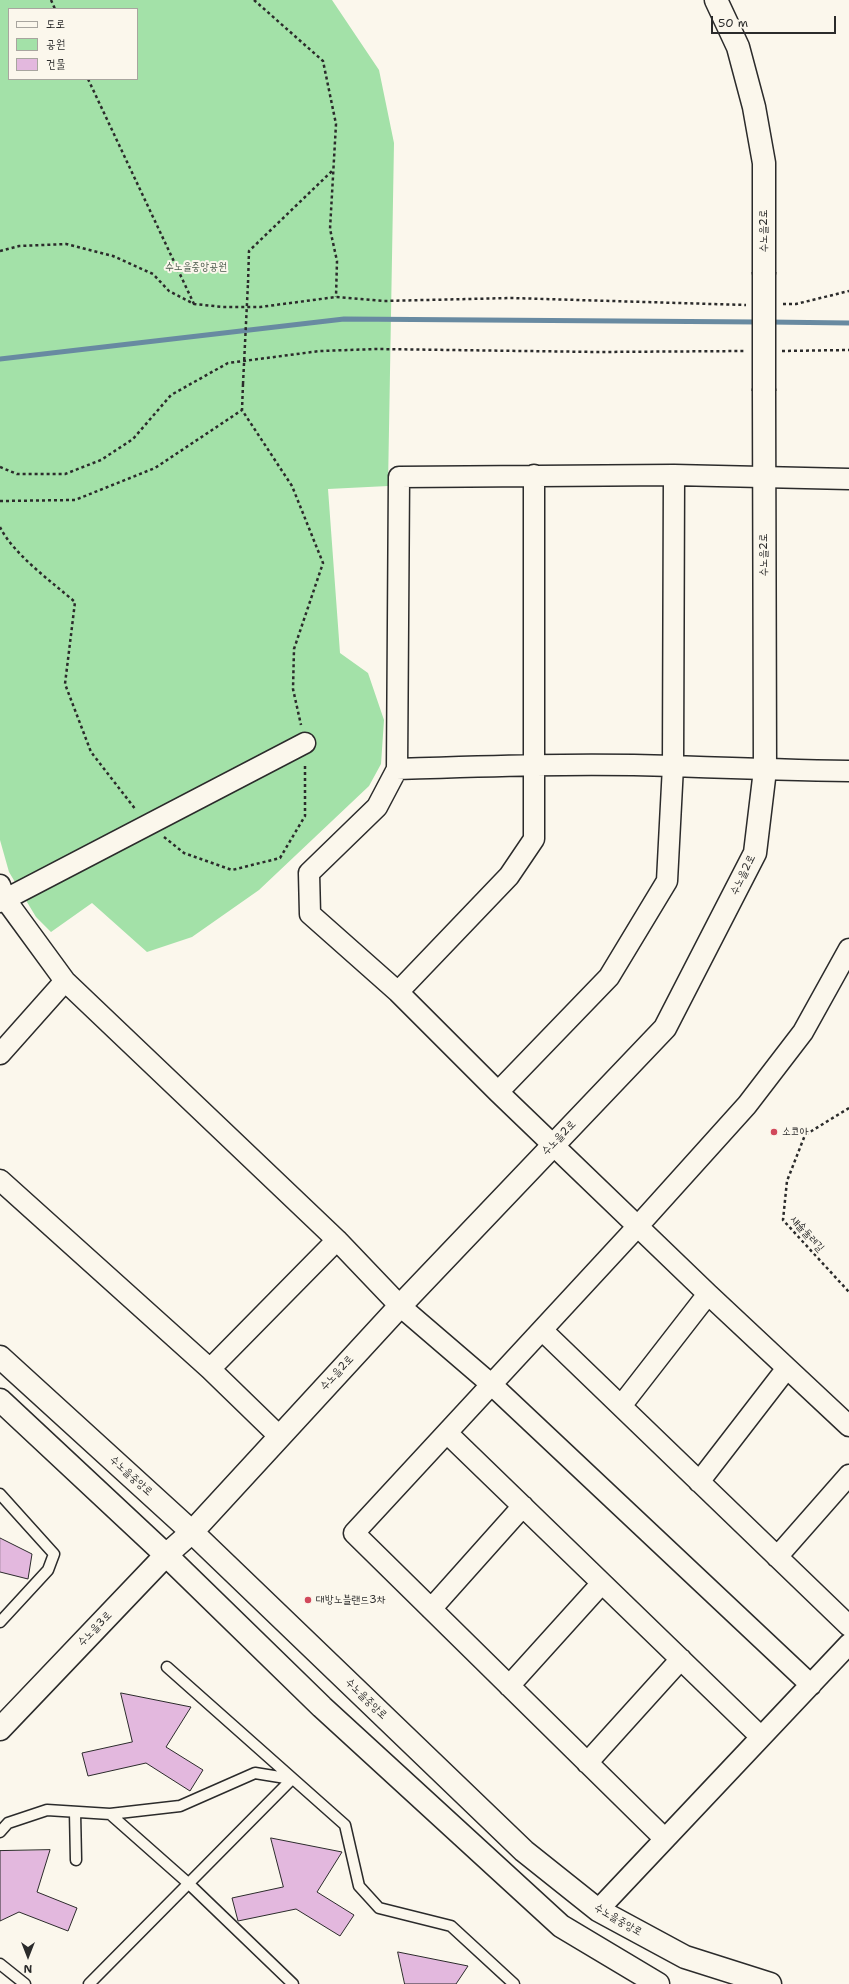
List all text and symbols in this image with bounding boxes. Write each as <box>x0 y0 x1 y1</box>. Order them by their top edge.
legend <box>8 8 138 80</box>
scale bar <box>713 8 838 34</box>
text: 50 m <box>718 15 748 31</box>
text: 도로 <box>46 16 65 32</box>
text: 공원 <box>46 36 65 52</box>
text: 건물 <box>46 56 65 72</box>
street label: 수노을2로 <box>757 209 771 253</box>
park label: 수노을중앙공원 <box>165 260 227 274</box>
street label: 수노을2로 <box>757 533 771 577</box>
street label: 수노을2로 <box>728 853 758 897</box>
street label: 수노을2로 <box>539 1118 579 1158</box>
place label: 소코아 <box>782 1125 809 1139</box>
marker: 소코아 <box>769 1127 779 1137</box>
street label: 새솔둘레길 <box>787 1213 827 1255</box>
street label: 수노을2로 <box>317 1353 357 1393</box>
street label: 수노을중앙로 <box>107 1453 155 1499</box>
place label: 대방노블랜드3차 <box>316 1593 386 1607</box>
marker: 대방노블랜드3차 <box>303 1595 313 1605</box>
street label: 수노을3로 <box>75 1609 115 1649</box>
street label: 수노을중앙로 <box>342 1676 390 1722</box>
street label: 수노을중앙로 <box>592 1901 644 1939</box>
north arrow <box>8 1936 48 1976</box>
text: N <box>24 1961 32 1976</box>

